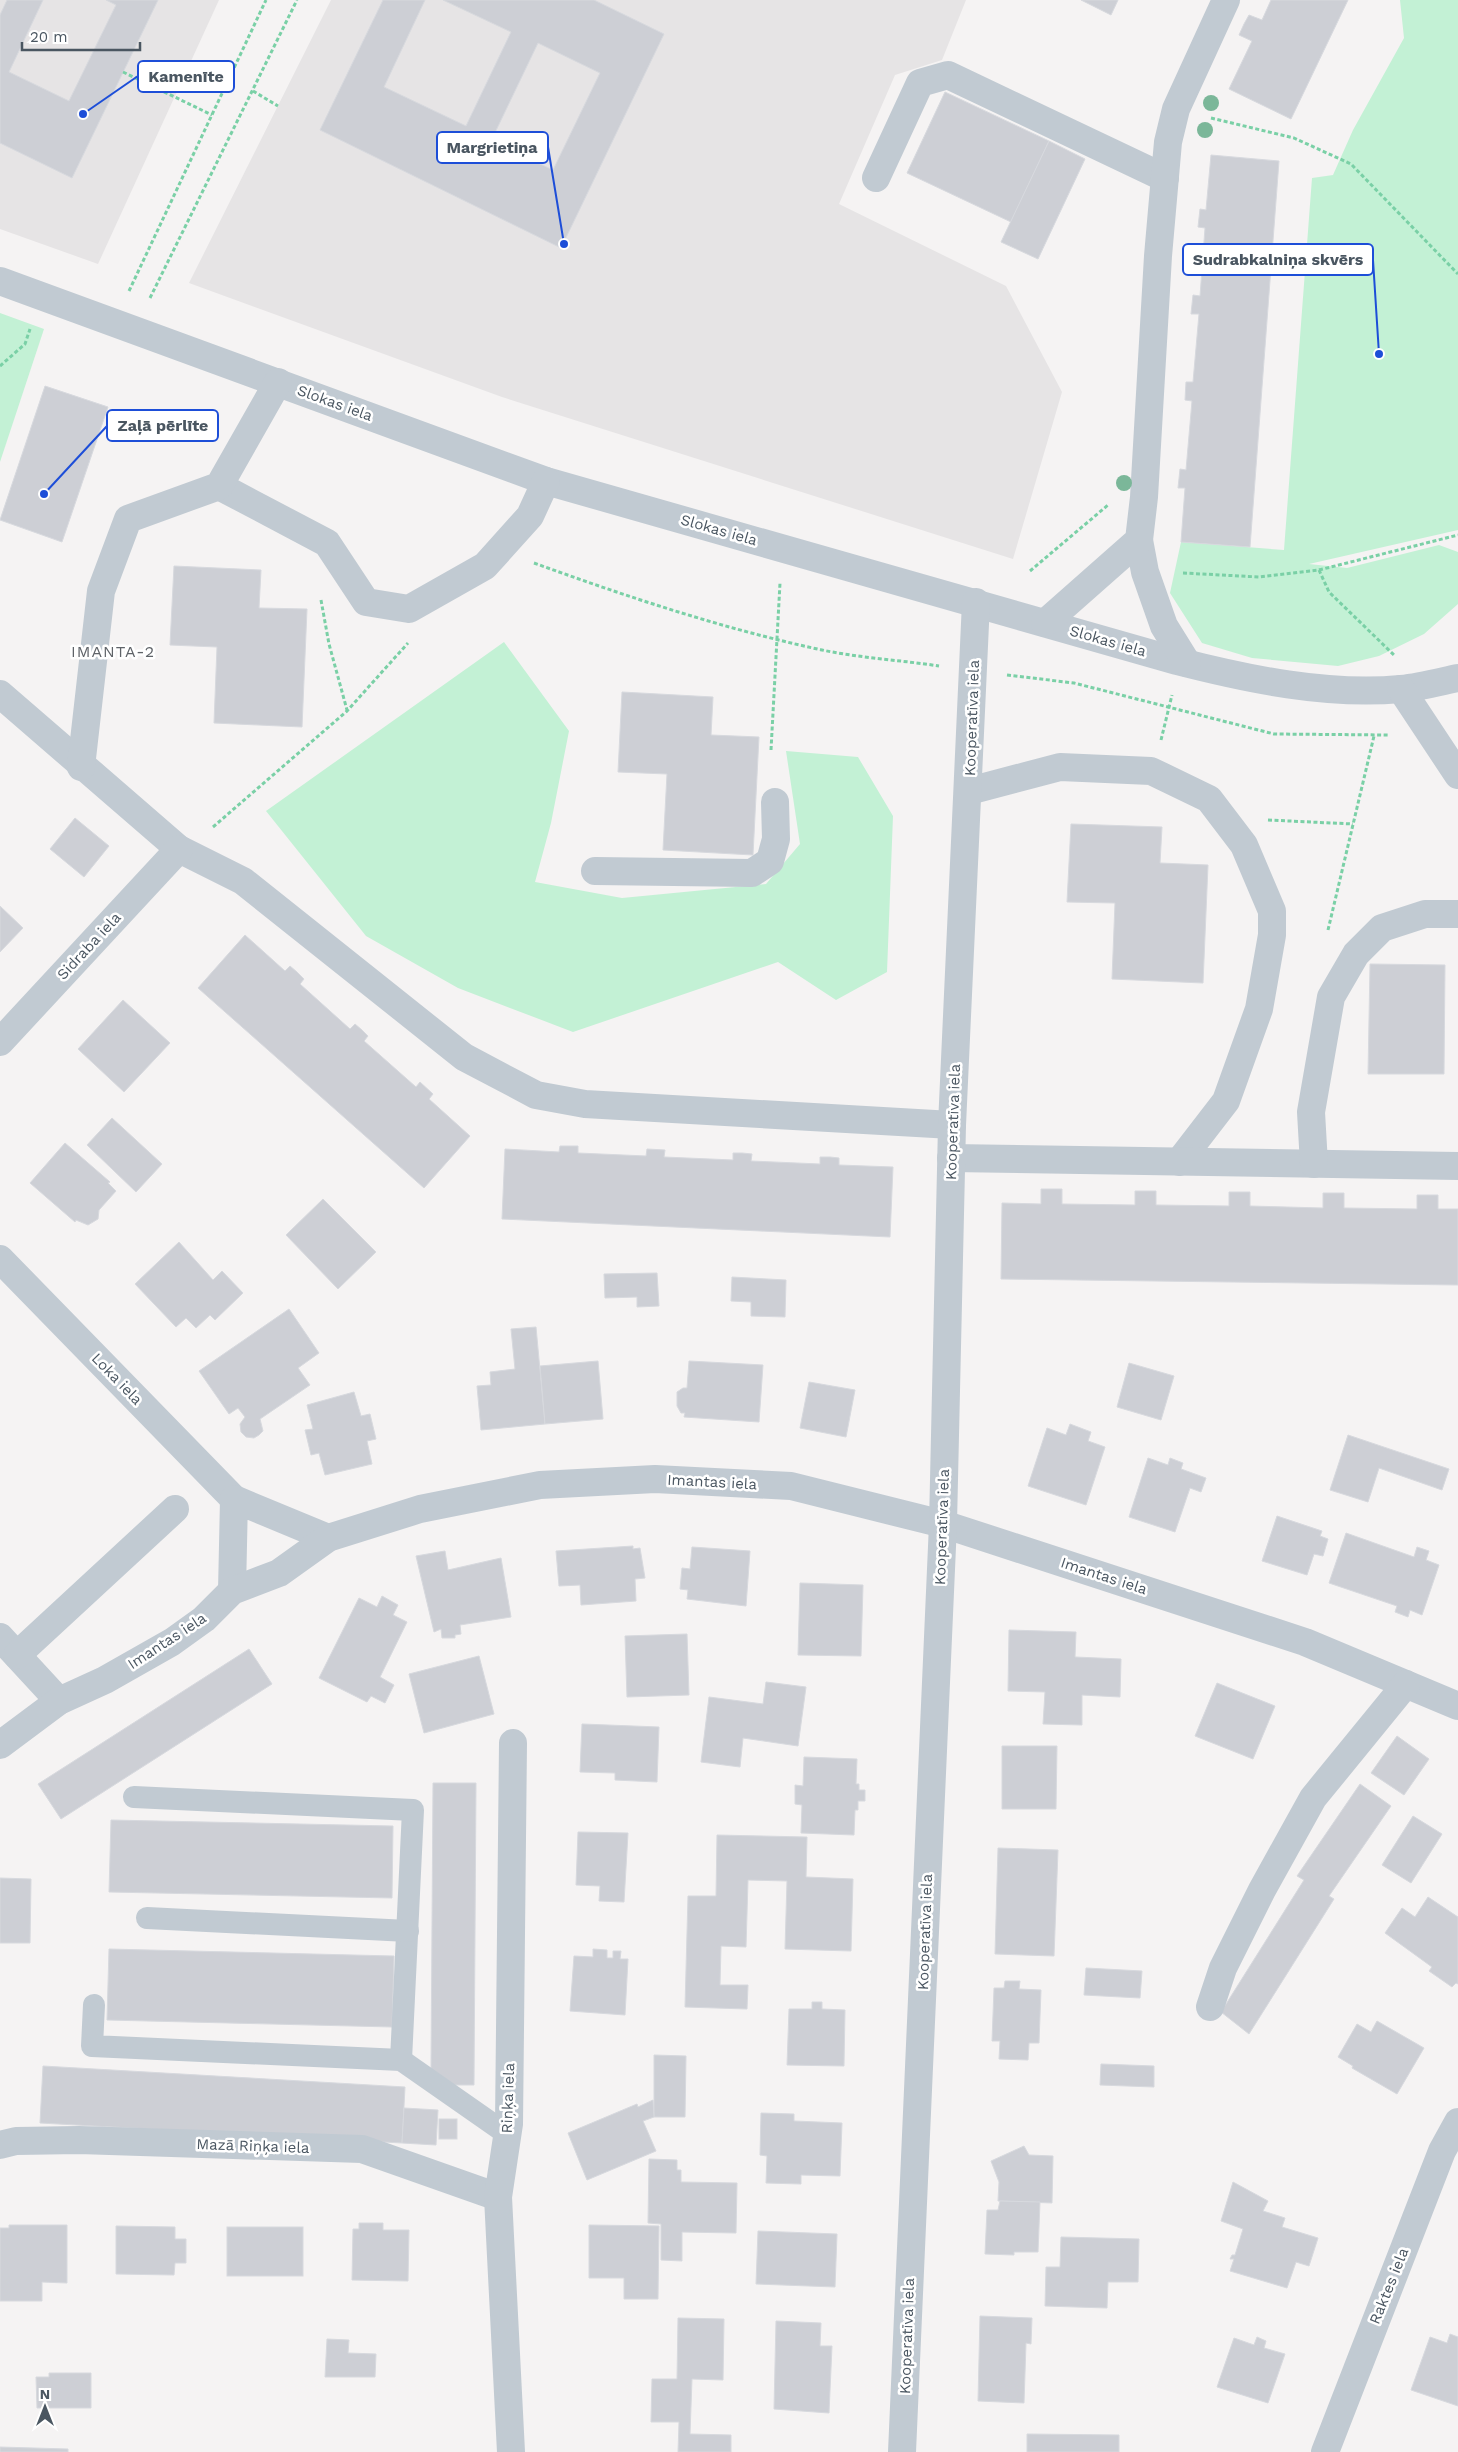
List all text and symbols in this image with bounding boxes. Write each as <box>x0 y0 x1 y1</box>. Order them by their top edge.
scale bar <box>22 20 140 52</box>
text: 20 m <box>30 28 68 46</box>
callout: Kamenīte <box>138 61 234 92</box>
text: Kamenīte <box>148 67 224 86</box>
callout: Margrietiņa <box>437 132 548 163</box>
text: Margrietiņa <box>446 138 538 157</box>
callout: Sudrabkalniņa skvērs <box>1183 244 1373 275</box>
text: Sudrabkalniņa skvērs <box>1193 250 1364 269</box>
street label: Slokas iela <box>295 381 376 425</box>
callout: Zaļā pērlīte <box>107 410 218 441</box>
text: Zaļā pērlīte <box>118 416 208 435</box>
street label: Slokas iela <box>679 510 760 550</box>
street label: Slokas iela <box>1068 621 1149 661</box>
district label: IMANTA-2 <box>71 642 155 661</box>
street label: Kooperatīva iela <box>961 659 983 776</box>
street label: Sidraba iela <box>53 908 125 983</box>
street label: Kooperatīva iela <box>942 1063 964 1180</box>
street label: Loka iela <box>88 1349 146 1409</box>
street label: Kooperatīva iela <box>931 1468 953 1585</box>
street label: Imantas iela <box>667 1471 758 1493</box>
street label: Imantas iela <box>1058 1554 1150 1599</box>
street label: Imantas iela <box>124 1609 210 1673</box>
street label: Kooperatīva iela <box>914 1873 936 1990</box>
street label: Riņķa iela <box>498 2062 518 2134</box>
street label: Mazā Riņķa iela <box>196 2135 310 2157</box>
street label: Raktes iela <box>1366 2245 1413 2327</box>
street label: Kooperatīva iela <box>896 2277 918 2394</box>
north arrow <box>20 2382 70 2432</box>
text: N <box>40 2386 50 2402</box>

